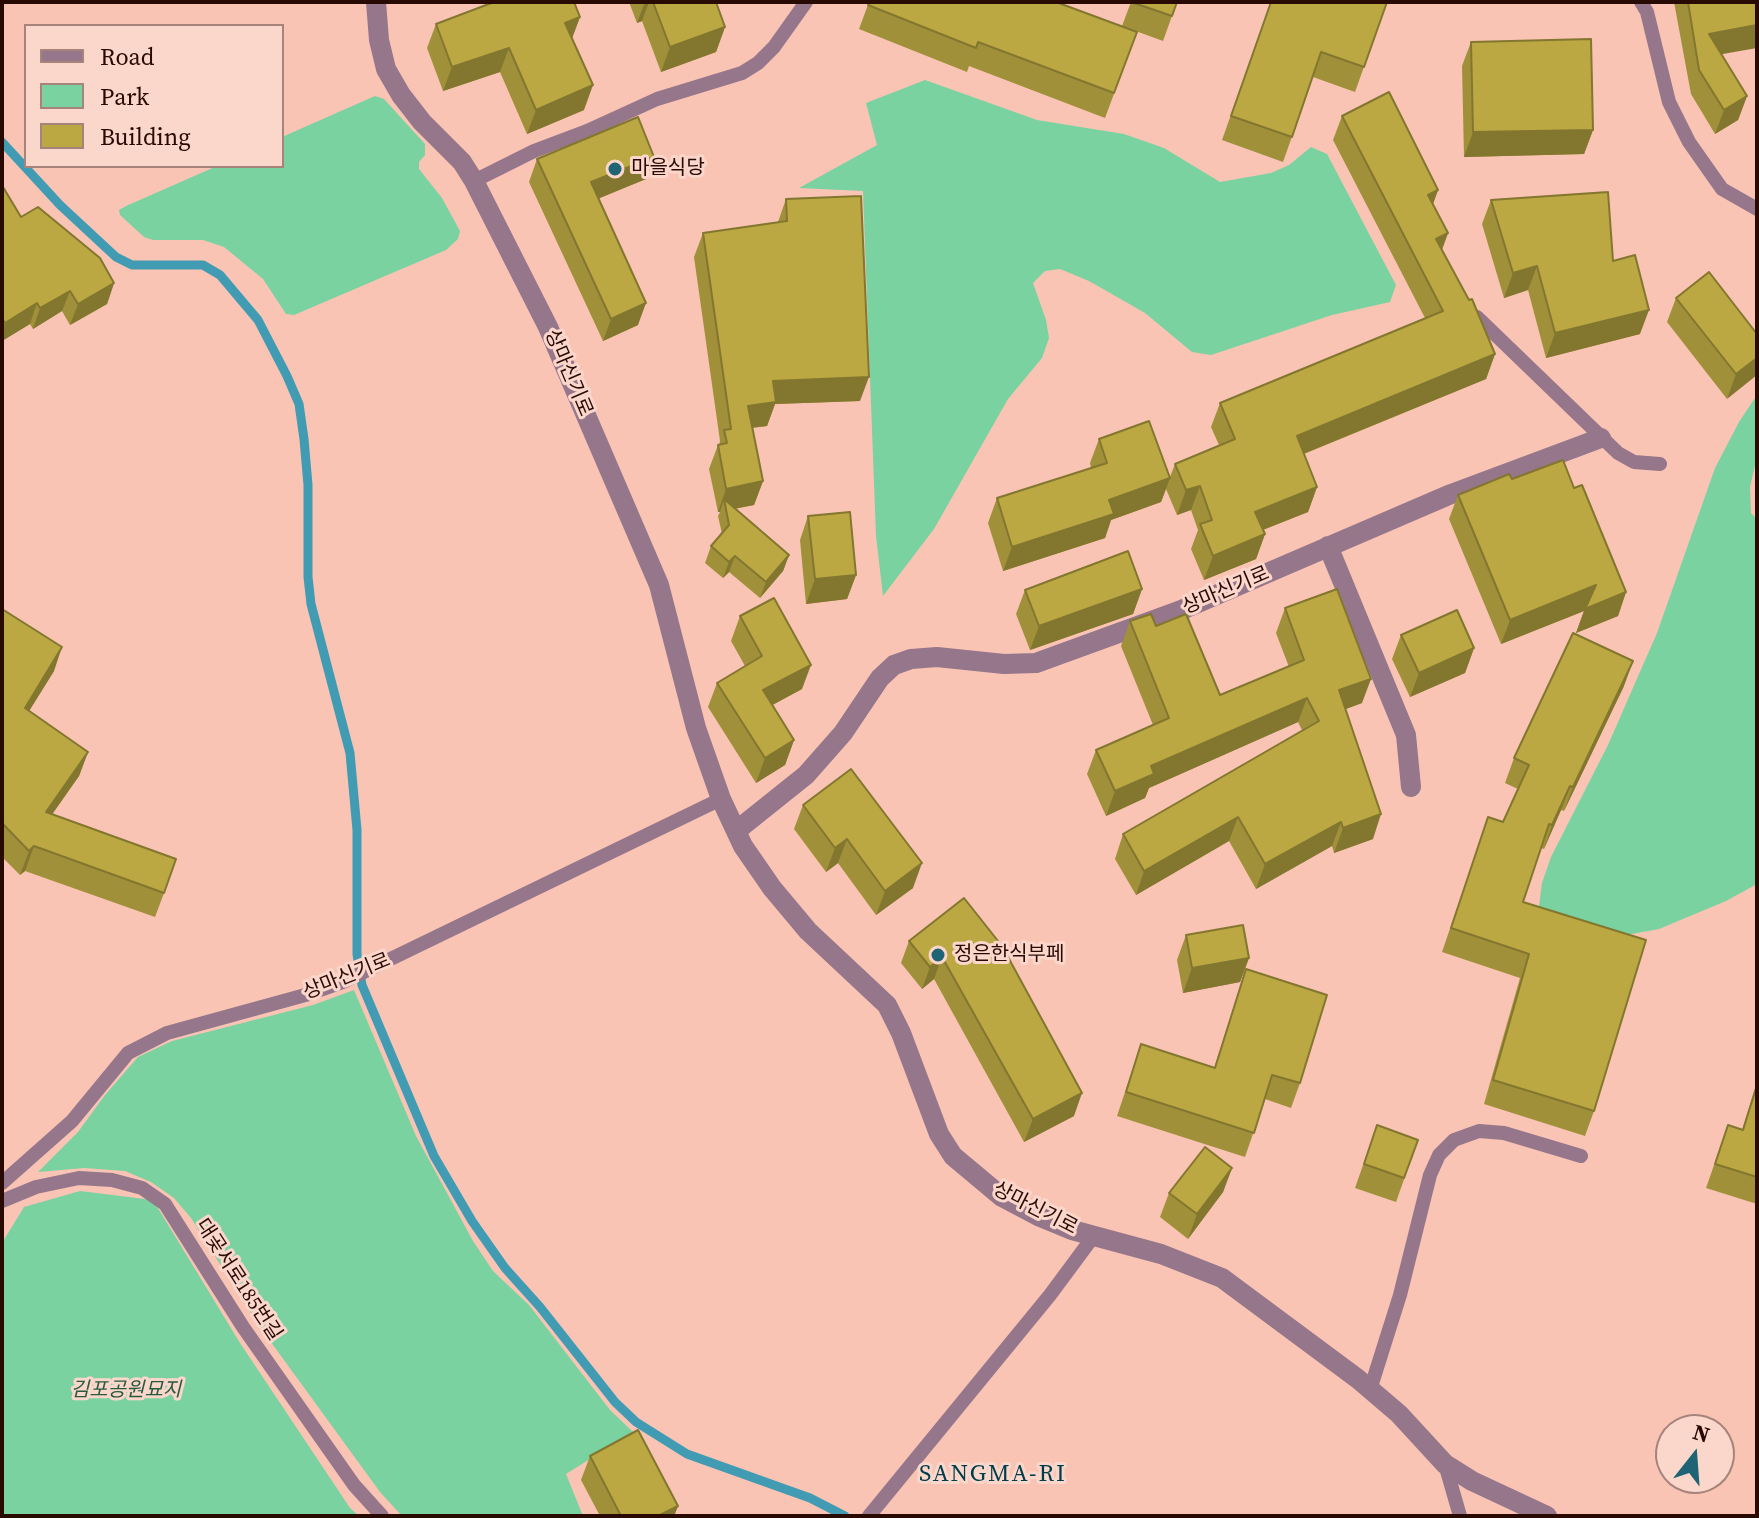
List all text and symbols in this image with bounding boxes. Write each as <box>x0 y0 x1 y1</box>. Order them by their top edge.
legend <box>24 24 284 168</box>
text: Road <box>100 40 154 73</box>
text: Park <box>100 80 149 113</box>
text: Building <box>100 120 191 153</box>
place label: 마을식당 <box>631 157 705 181</box>
marker: 마을식당 <box>606 160 624 178</box>
street label: 상마신기로 <box>539 326 597 420</box>
street label: 상마신기로 <box>1179 562 1273 620</box>
place label: 정은한식부페 <box>954 943 1064 967</box>
marker: 정은한식부페 <box>929 946 947 964</box>
street label: 상마신기로 <box>300 949 394 1005</box>
street label: 상마신기로 <box>989 1177 1081 1241</box>
street label: 대곶서로185번길 <box>190 1215 286 1345</box>
park label: 김포공원묘지 <box>71 1379 181 1403</box>
north arrow <box>1655 1414 1735 1494</box>
text: N <box>1689 1416 1713 1450</box>
district label: SANGMA-RI <box>919 1461 1067 1489</box>

